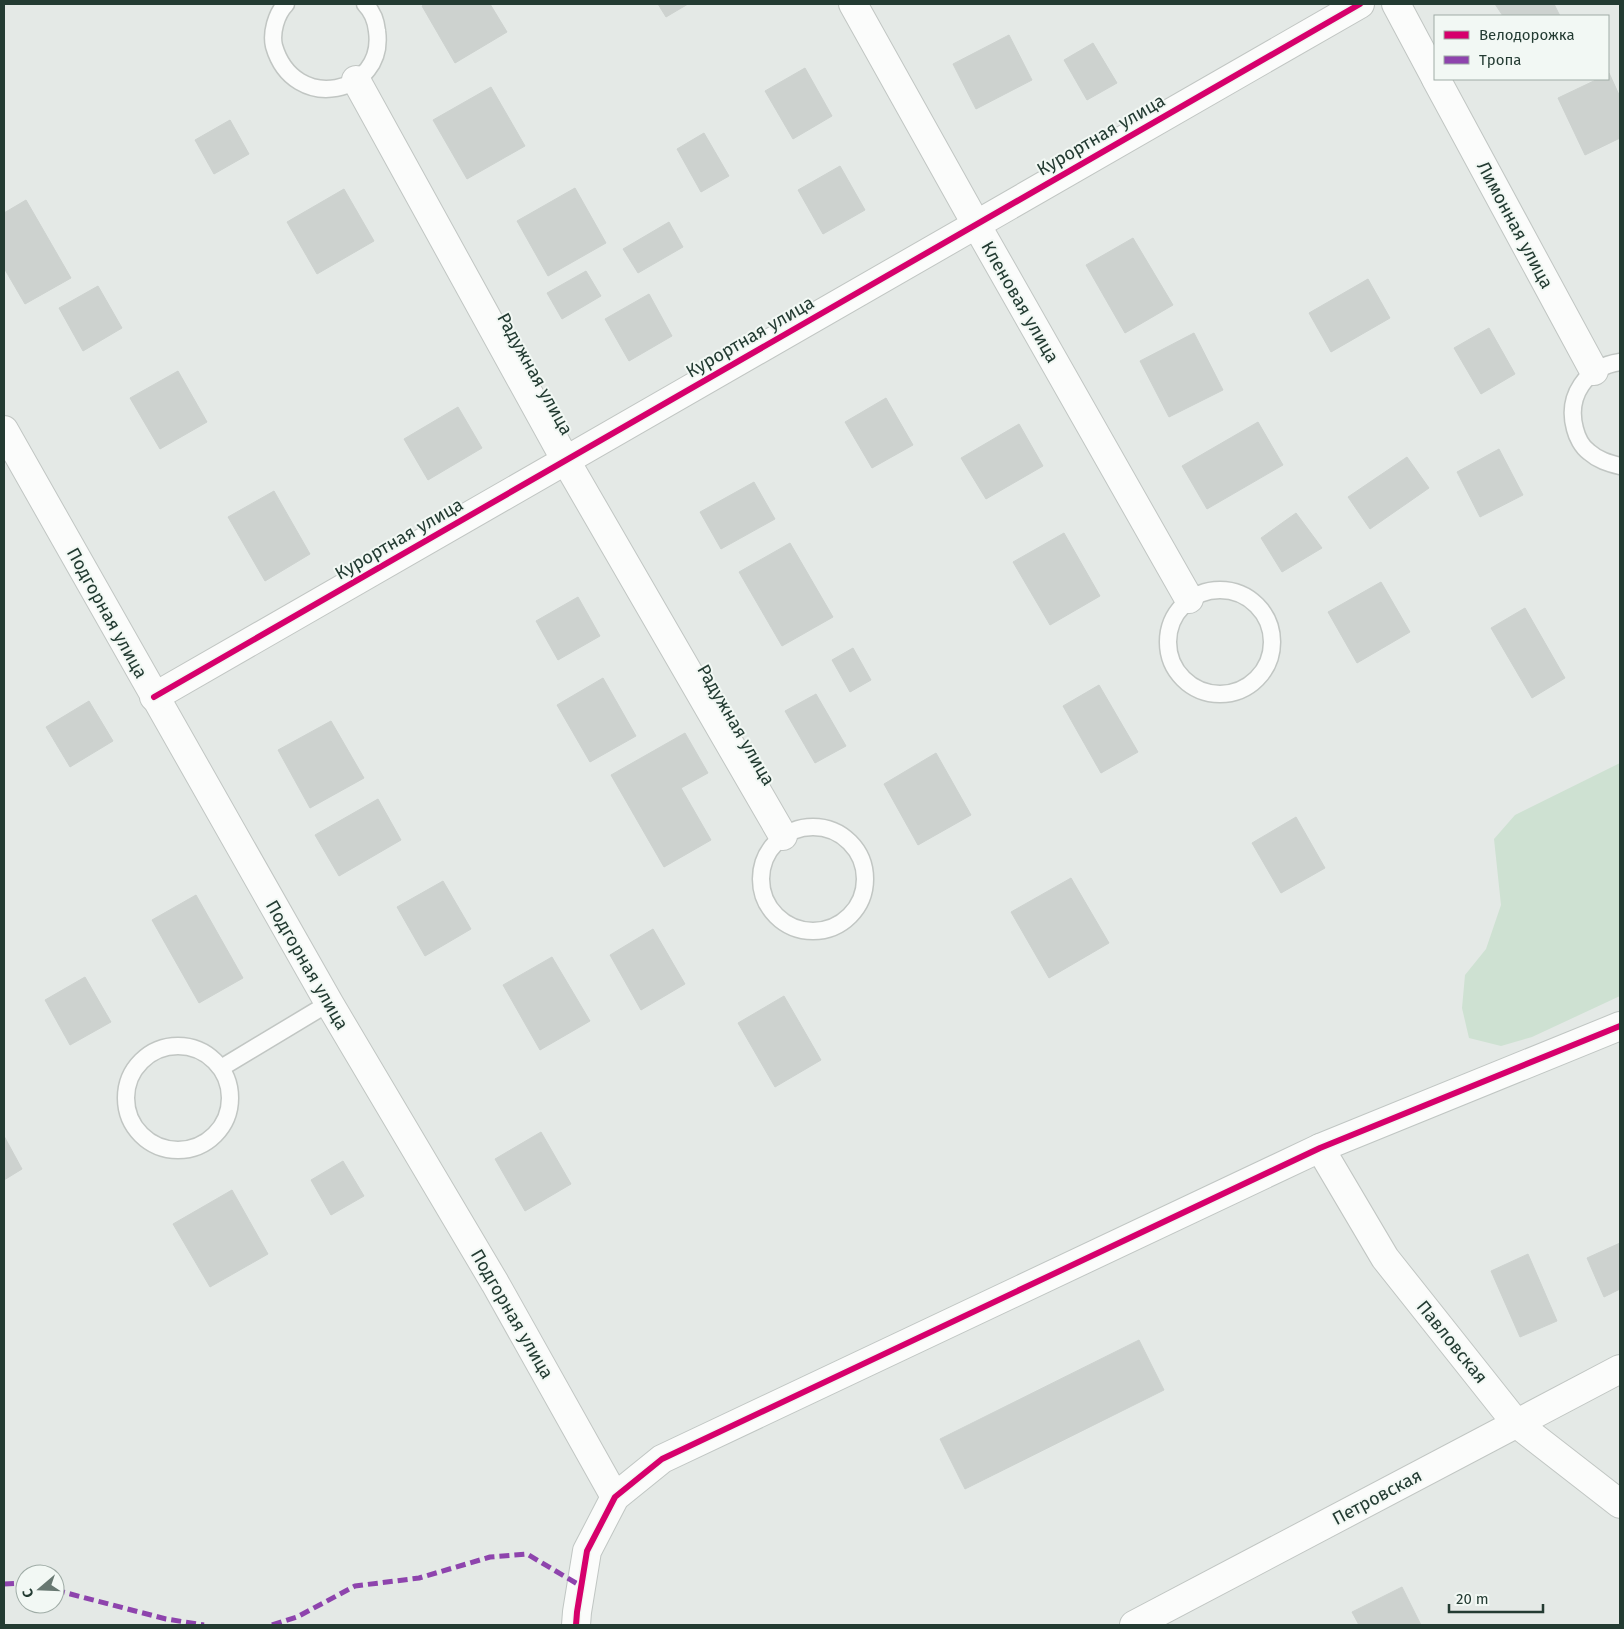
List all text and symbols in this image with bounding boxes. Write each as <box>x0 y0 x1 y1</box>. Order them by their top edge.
legend <box>1434 15 1609 80</box>
text: Велодорожка <box>1479 26 1575 44</box>
text: Тропа <box>1479 51 1521 69</box>
street label: Курортная улица <box>1033 89 1169 181</box>
street label: Лимонная улица <box>1472 157 1558 293</box>
street label: Кленовая улица <box>976 237 1064 367</box>
street label: Курортная улица <box>682 291 818 383</box>
street label: Радужная улица <box>492 309 578 439</box>
street label: Курортная улица <box>331 493 467 585</box>
street label: Подгорная улица <box>62 544 152 682</box>
street label: Радужная улица <box>692 660 780 790</box>
street label: Подгорная улица <box>261 896 353 1034</box>
street label: Подгорная улица <box>466 1245 558 1383</box>
street label: Павловская <box>1412 1296 1492 1388</box>
street label: Петровская <box>1328 1464 1426 1530</box>
north arrow <box>15 1564 65 1614</box>
scale bar <box>1449 1582 1543 1614</box>
text: С <box>19 1586 38 1600</box>
text: 20 m <box>1456 1590 1489 1608</box>

